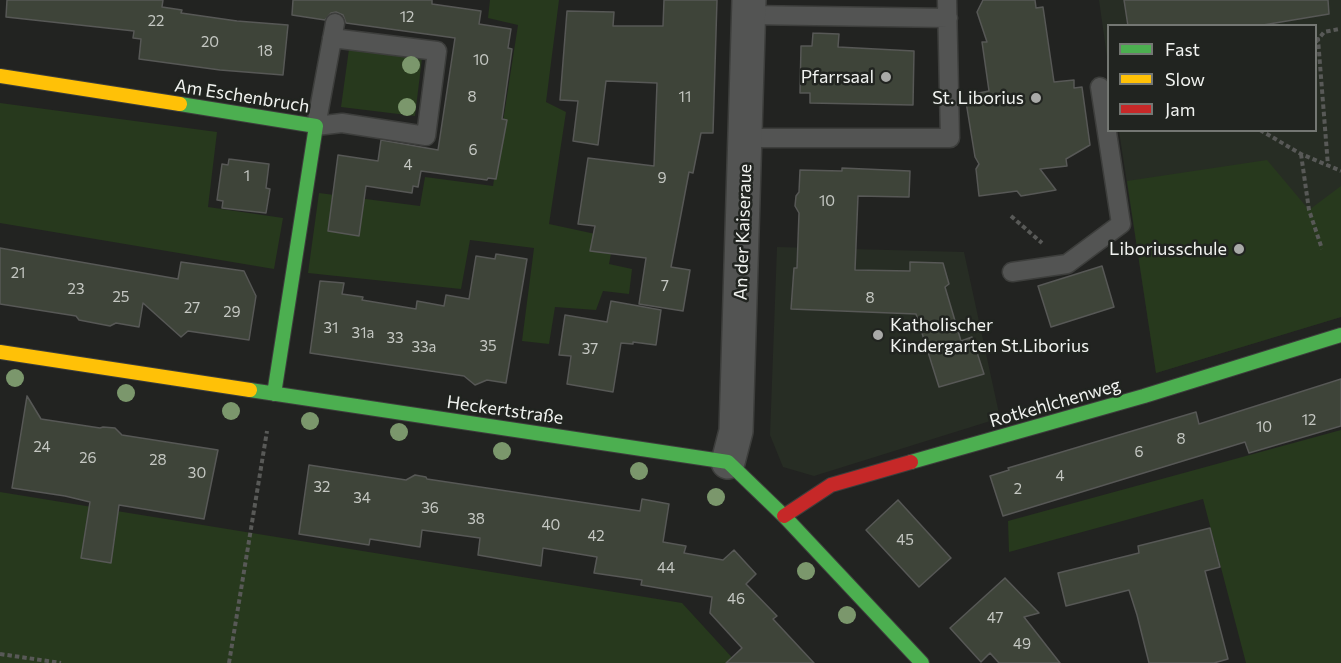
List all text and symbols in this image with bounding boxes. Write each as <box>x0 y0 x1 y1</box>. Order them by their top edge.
house number: 12 <box>400 8 414 26</box>
house number: 22 <box>148 12 164 30</box>
legend <box>1107 24 1317 132</box>
house number: 20 <box>201 33 219 51</box>
text: Fast <box>1165 38 1200 60</box>
house number: 18 <box>257 42 273 60</box>
house number: 10 <box>473 51 489 69</box>
place label: Pfarrsaal <box>801 66 874 88</box>
text: Slow <box>1165 68 1205 90</box>
marker: Pfarrsaal <box>879 70 893 84</box>
street label: Am Eschenbruch <box>173 75 311 117</box>
place label: St. Liborius <box>932 87 1024 109</box>
house number: 8 <box>467 88 477 106</box>
house number: 11 <box>679 88 691 106</box>
marker: St. Liborius <box>1029 91 1043 105</box>
text: Jam <box>1165 98 1195 120</box>
house number: 6 <box>468 141 478 159</box>
house number: 4 <box>404 156 412 174</box>
street label: An der Kaiseraue <box>730 163 756 301</box>
house number: 1 <box>244 167 250 185</box>
house number: 9 <box>657 169 667 187</box>
house number: 10 <box>819 192 835 210</box>
place label: Liboriusschule <box>1109 238 1227 260</box>
marker: Liboriusschule <box>1232 242 1246 256</box>
house number: 21 <box>11 264 25 282</box>
house number: 7 <box>661 277 669 295</box>
house number: 23 <box>68 280 84 298</box>
house number: 25 <box>113 288 129 306</box>
house number: 8 <box>865 289 875 307</box>
house number: 27 <box>184 299 200 317</box>
house number: 29 <box>223 303 241 321</box>
place label: Katholischer Kindergarten St.Liborius <box>890 314 1089 356</box>
house number: 31 <box>324 319 338 337</box>
house number: 31a <box>352 324 374 342</box>
marker: Katholischer Kindergarten St.Liborius <box>871 328 885 342</box>
house number: 33 <box>386 329 404 347</box>
house number: 35 <box>479 337 497 355</box>
house number: 33a <box>412 338 436 356</box>
house number: 37 <box>582 340 598 358</box>
street label: Rotkehlchenweg <box>987 374 1123 432</box>
street label: Heckertstraße <box>445 391 565 429</box>
house number: 12 <box>1302 411 1316 429</box>
house number: 10 <box>1256 418 1272 436</box>
house number: 8 <box>1176 430 1186 448</box>
house number: 24 <box>33 438 51 456</box>
house number: 6 <box>1134 443 1144 461</box>
house number: 26 <box>79 449 97 467</box>
house number: 28 <box>149 451 167 469</box>
house number: 30 <box>188 464 206 482</box>
house number: 4 <box>1056 467 1064 485</box>
house number: 32 <box>314 478 330 496</box>
house number: 2 <box>1014 480 1022 498</box>
house number: 34 <box>353 489 371 507</box>
house number: 36 <box>421 499 439 517</box>
house number: 38 <box>467 510 485 528</box>
house number: 40 <box>542 516 560 534</box>
house number: 42 <box>587 527 605 545</box>
house number: 45 <box>896 531 914 549</box>
house number: 44 <box>657 559 675 577</box>
house number: 46 <box>727 590 745 608</box>
house number: 47 <box>987 609 1003 627</box>
house number: 49 <box>1013 635 1031 653</box>

